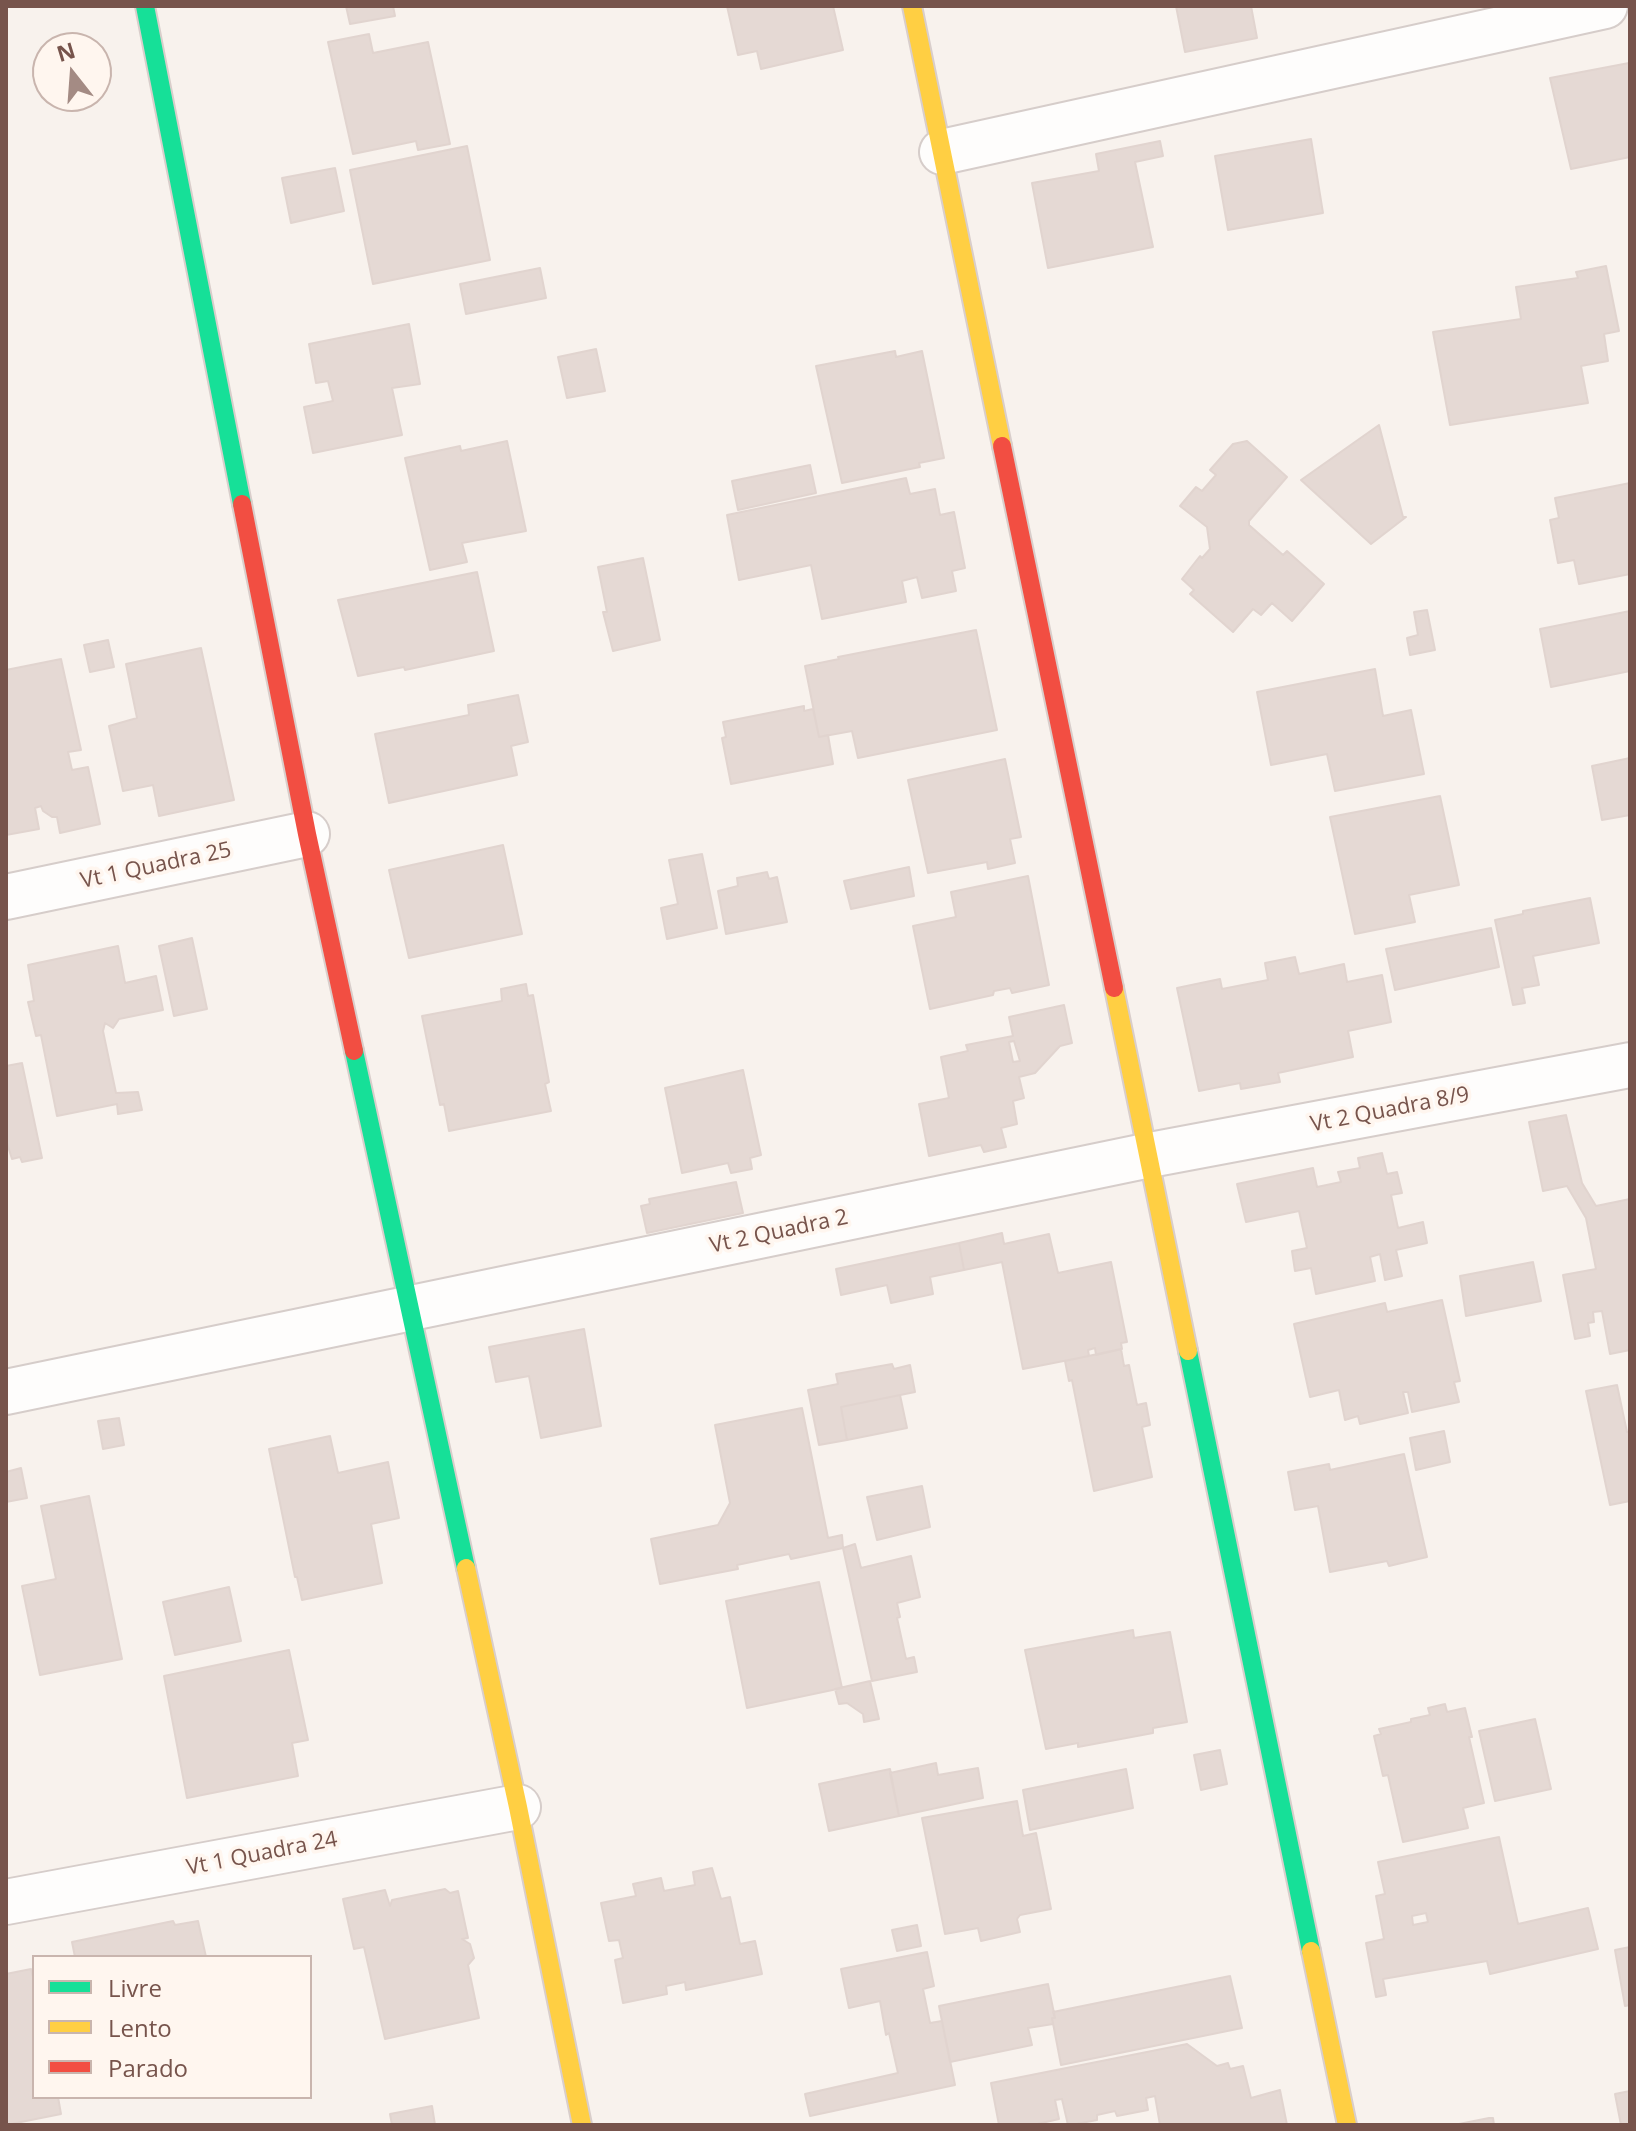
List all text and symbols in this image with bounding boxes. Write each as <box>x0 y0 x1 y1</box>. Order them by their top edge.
north arrow <box>32 32 112 112</box>
text: N <box>53 34 79 68</box>
street label: Vt 1 Quadra 25 <box>78 837 234 895</box>
street label: Vt 2 Quadra 8/9 <box>1308 1082 1472 1138</box>
street label: Vt 2 Quadra 2 <box>707 1204 851 1260</box>
street label: Vt 1 Quadra 24 <box>184 1826 340 1882</box>
legend <box>32 1955 312 2099</box>
text: Livre <box>108 1971 162 2004</box>
text: Lento <box>108 2011 172 2044</box>
text: Parado <box>108 2051 188 2084</box>

